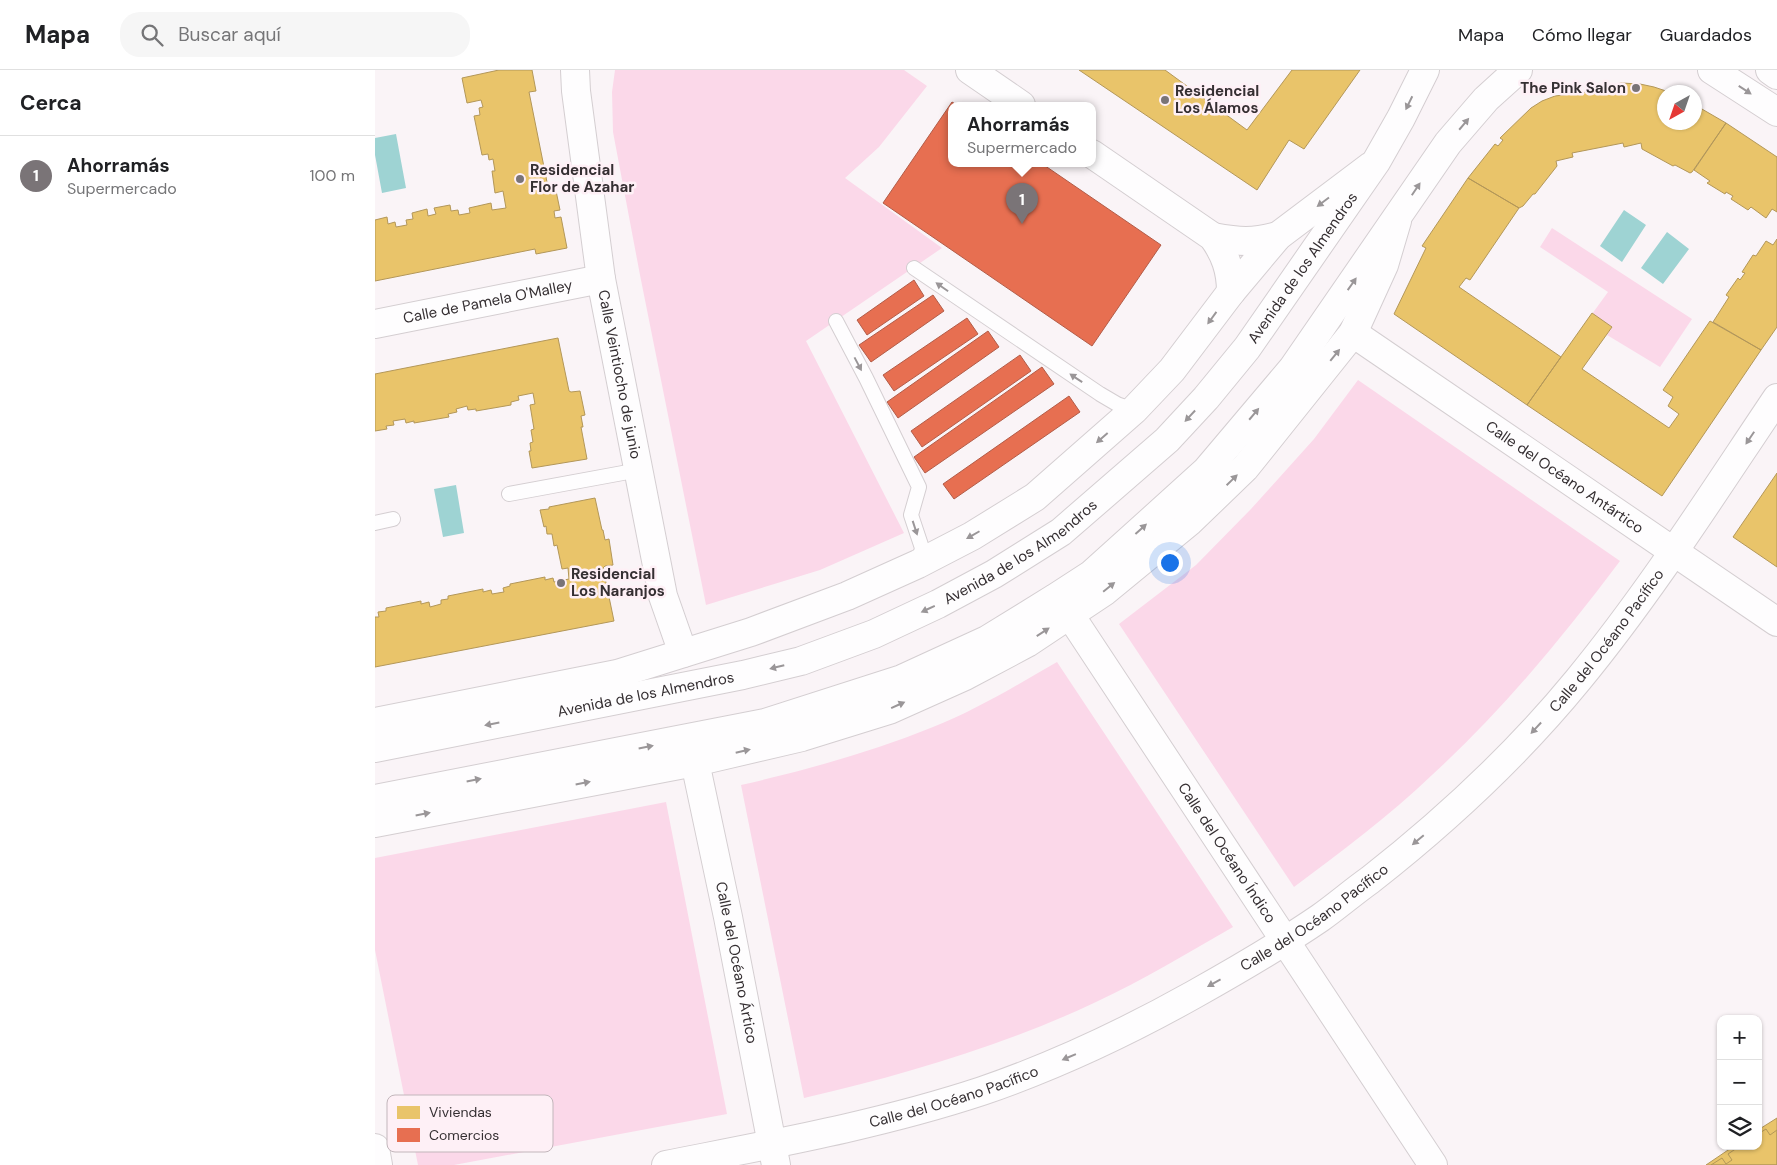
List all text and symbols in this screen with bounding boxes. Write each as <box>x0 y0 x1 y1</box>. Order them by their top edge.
search box <box>120 12 470 57</box>
text: Mapa <box>25 19 90 50</box>
icon: search <box>138 21 166 49</box>
text: Buscar aquí <box>178 22 281 47</box>
text: Mapa <box>1458 23 1504 47</box>
text: Cómo llegar <box>1532 23 1632 47</box>
text: Guardados <box>1660 23 1752 47</box>
place label: The Pink Salon <box>1520 78 1626 98</box>
place label: Residencial Los Álamos <box>1175 81 1259 118</box>
marker: The Pink Salon <box>1630 82 1642 94</box>
north arrow <box>1657 85 1702 130</box>
one-way arrow <box>1738 86 1752 95</box>
text: Cerca <box>20 89 82 117</box>
marker: Residencial Los Álamos <box>1159 94 1171 106</box>
one-way arrow <box>1405 96 1413 110</box>
popup <box>948 102 1096 167</box>
text: Ahorramás <box>967 112 1070 137</box>
one-way arrow <box>1459 118 1470 131</box>
text: Supermercado <box>967 137 1077 158</box>
text: Ahorramás <box>67 153 170 178</box>
place label: Residencial Flor de Azahar <box>530 160 635 197</box>
text: 1 <box>33 165 39 186</box>
text: 100 m <box>310 165 355 186</box>
marker: Residencial Flor de Azahar <box>514 173 526 185</box>
text: Supermercado <box>67 178 177 199</box>
pin: 1 <box>1006 183 1038 224</box>
one-way arrow <box>1411 183 1421 196</box>
street label: Avenida de los Almendros <box>1243 188 1362 347</box>
one-way arrow <box>1316 197 1330 207</box>
street label: Calle de Pamela O'Malley <box>401 275 575 328</box>
one-way arrow <box>1347 277 1357 290</box>
one-way arrow <box>935 282 948 292</box>
street label: Calle Veintiocho de junio <box>593 288 646 461</box>
one-way arrow <box>1207 312 1217 325</box>
one-way arrow <box>1329 349 1340 362</box>
one-way arrow <box>854 357 862 371</box>
one-way arrow <box>1069 373 1083 383</box>
one-way arrow <box>1249 407 1260 420</box>
one-way arrow <box>1184 409 1196 421</box>
street label: Calle del Océano Antártico <box>1482 416 1648 538</box>
one-way arrow <box>1745 431 1755 445</box>
one-way arrow <box>1096 432 1108 443</box>
one-way arrow <box>1225 474 1237 486</box>
street label: Avenida de los Almendros <box>940 495 1101 609</box>
one-way arrow <box>912 520 919 535</box>
one-way arrow <box>1135 524 1148 535</box>
one-way arrow <box>966 531 979 540</box>
your location <box>1157 550 1183 576</box>
place label: Residencial Los Naranjos <box>571 564 665 601</box>
street label: Calle del Océano Pacífico <box>1545 565 1669 717</box>
marker: Residencial Los Naranjos <box>555 577 567 589</box>
one-way arrow <box>1103 582 1116 593</box>
one-way arrow <box>921 606 935 614</box>
one-way arrow <box>1037 628 1050 637</box>
one-way arrow <box>769 663 784 671</box>
street label: Avenida de los Almendros <box>556 667 736 722</box>
one-way arrow <box>891 701 905 709</box>
one-way arrow <box>484 721 500 729</box>
one-way arrow <box>1530 721 1542 733</box>
one-way arrow <box>638 743 654 751</box>
one-way arrow <box>735 747 750 755</box>
one-way arrow <box>467 776 483 784</box>
one-way arrow <box>575 779 591 787</box>
street label: Calle del Océano Índico <box>1173 779 1281 927</box>
one-way arrow <box>415 809 431 817</box>
one-way arrow <box>1413 834 1425 846</box>
street label: Calle del Océano Pacífico <box>1236 859 1393 976</box>
street label: Calle del Océano Ártico <box>711 880 762 1045</box>
one-way arrow <box>1207 979 1221 987</box>
map controls <box>1717 1015 1762 1150</box>
button: + <box>1717 1015 1762 1060</box>
one-way arrow <box>1062 1053 1076 1061</box>
button: − <box>1717 1060 1762 1105</box>
street label: Calle del Océano Pacífico <box>867 1061 1041 1132</box>
legend <box>387 1095 553 1152</box>
text: Viviendas <box>429 1103 492 1121</box>
button: layers <box>1717 1105 1762 1150</box>
text: Comercios <box>429 1126 499 1144</box>

